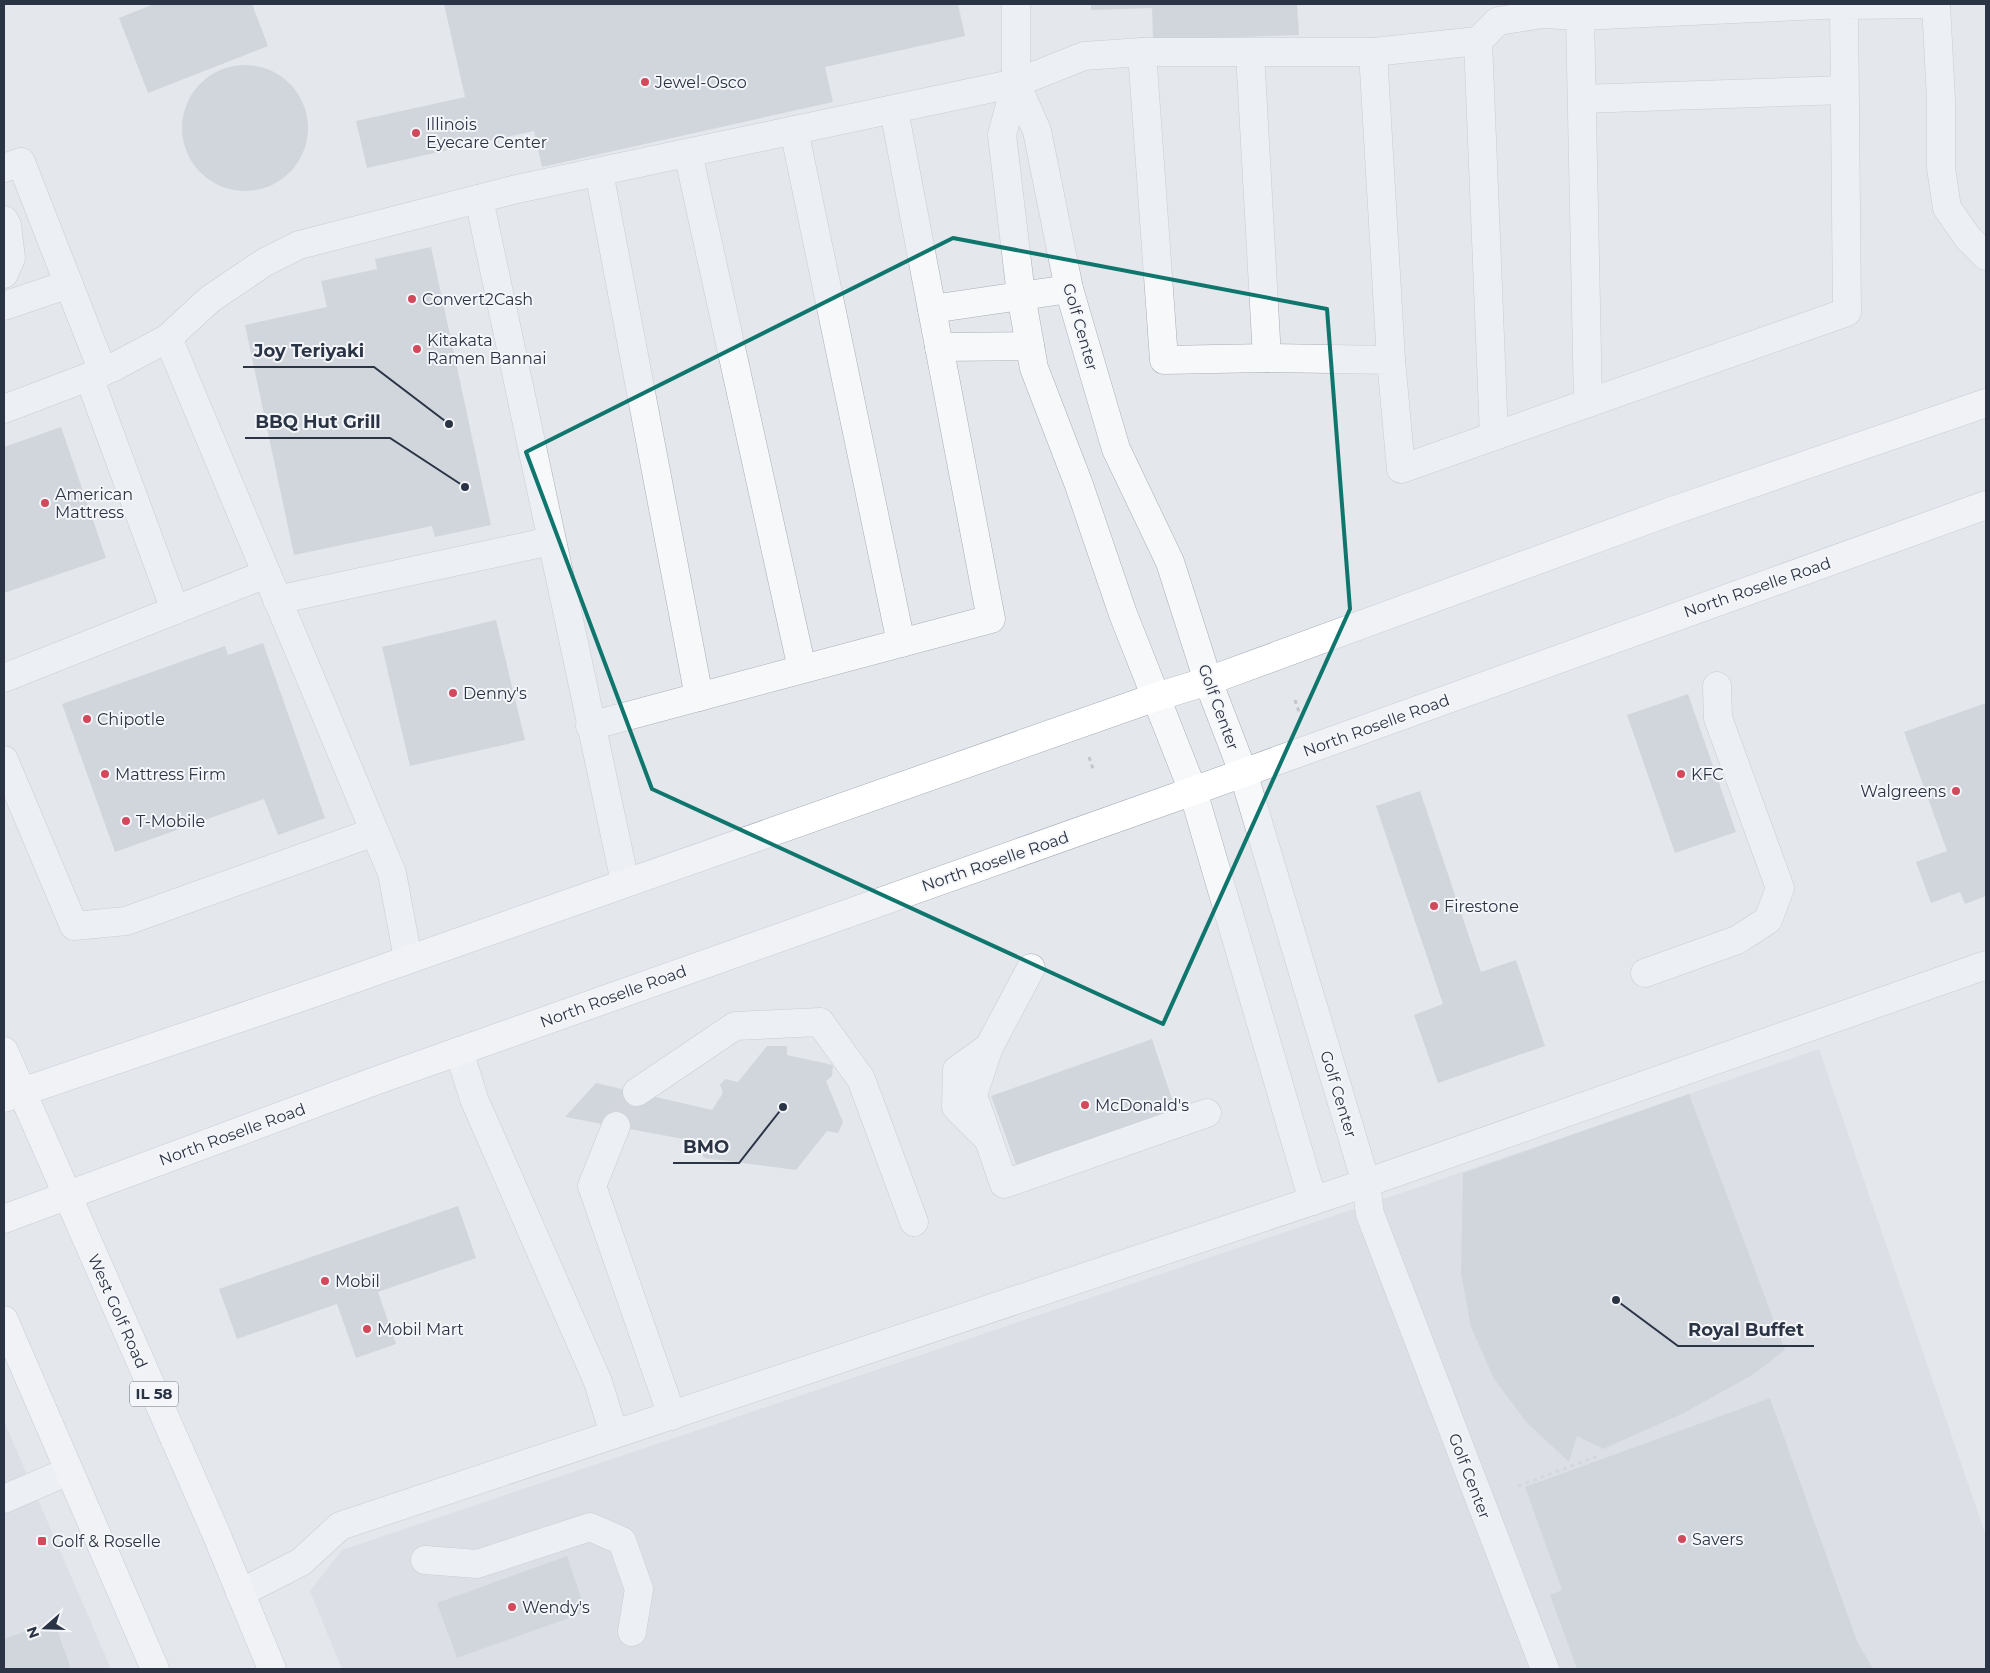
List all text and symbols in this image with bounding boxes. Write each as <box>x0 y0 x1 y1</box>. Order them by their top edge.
place label: Jewel-Osco <box>654 73 747 92</box>
marker: Jewel-Osco <box>639 76 651 88</box>
place label: Illinois Eyecare Center <box>426 115 547 152</box>
marker: Illinois Eyecare Center <box>410 127 422 139</box>
street label: Golf Center <box>1059 281 1102 373</box>
place label: Convert2Cash <box>422 290 533 309</box>
marker: Convert2Cash <box>406 293 418 305</box>
place label: Kitakata Ramen Bannai <box>427 331 546 368</box>
callout: Joy Teriyaki <box>243 334 374 367</box>
text: Joy Teriyaki <box>253 340 364 362</box>
marker: Kitakata Ramen Bannai <box>411 343 423 355</box>
callout: BBQ Hut Grill <box>245 405 390 438</box>
text: BBQ Hut Grill <box>255 411 381 433</box>
place label: American Mattress <box>55 485 133 522</box>
marker: American Mattress <box>39 497 51 509</box>
street label: North Roselle Road <box>1681 553 1833 622</box>
street label: Golf Center <box>1194 662 1243 753</box>
place label: Denny's <box>463 684 527 703</box>
marker: Denny's <box>447 687 459 699</box>
street label: North Roselle Road <box>1300 690 1452 761</box>
place label: Chipotle <box>97 710 165 729</box>
marker: Chipotle <box>81 713 93 725</box>
place label: Mattress Firm <box>115 765 226 784</box>
place label: KFC <box>1691 765 1724 784</box>
marker: Mattress Firm <box>99 768 111 780</box>
marker: KFC <box>1675 768 1687 780</box>
place label: Walgreens <box>1860 782 1946 801</box>
marker: Walgreens <box>1950 785 1962 797</box>
place label: T-Mobile <box>136 812 205 831</box>
marker: T-Mobile <box>120 815 132 827</box>
street label: North Roselle Road <box>919 827 1071 896</box>
place label: Firestone <box>1444 897 1519 916</box>
marker: Firestone <box>1428 900 1440 912</box>
street label: North Roselle Road <box>537 961 689 1032</box>
street label: Golf Center <box>1316 1048 1361 1140</box>
place label: McDonald's <box>1095 1096 1189 1115</box>
street label: North Roselle Road <box>156 1099 308 1170</box>
marker: McDonald's <box>1079 1099 1091 1111</box>
callout: BMO <box>673 1130 739 1163</box>
text: BMO <box>683 1136 729 1158</box>
street label: West Golf Road <box>84 1251 151 1371</box>
place label: Mobil <box>335 1272 380 1291</box>
marker: Mobil <box>319 1275 331 1287</box>
callout: Royal Buffet <box>1678 1313 1814 1346</box>
text: Royal Buffet <box>1688 1319 1804 1341</box>
place label: Mobil Mart <box>377 1320 464 1339</box>
marker: Mobil Mart <box>361 1323 373 1335</box>
road number: IL 58 <box>130 1382 178 1406</box>
street label: Golf Center <box>1445 1431 1495 1522</box>
place label: Savers <box>1692 1530 1744 1549</box>
place label: Golf & Roselle <box>52 1532 161 1551</box>
marker: Savers <box>1676 1533 1688 1545</box>
marker: Golf & Roselle <box>36 1535 48 1547</box>
place label: Wendy's <box>522 1598 590 1617</box>
marker: Wendy's <box>506 1601 518 1613</box>
north arrow <box>20 1603 70 1653</box>
text: N <box>22 1624 43 1641</box>

